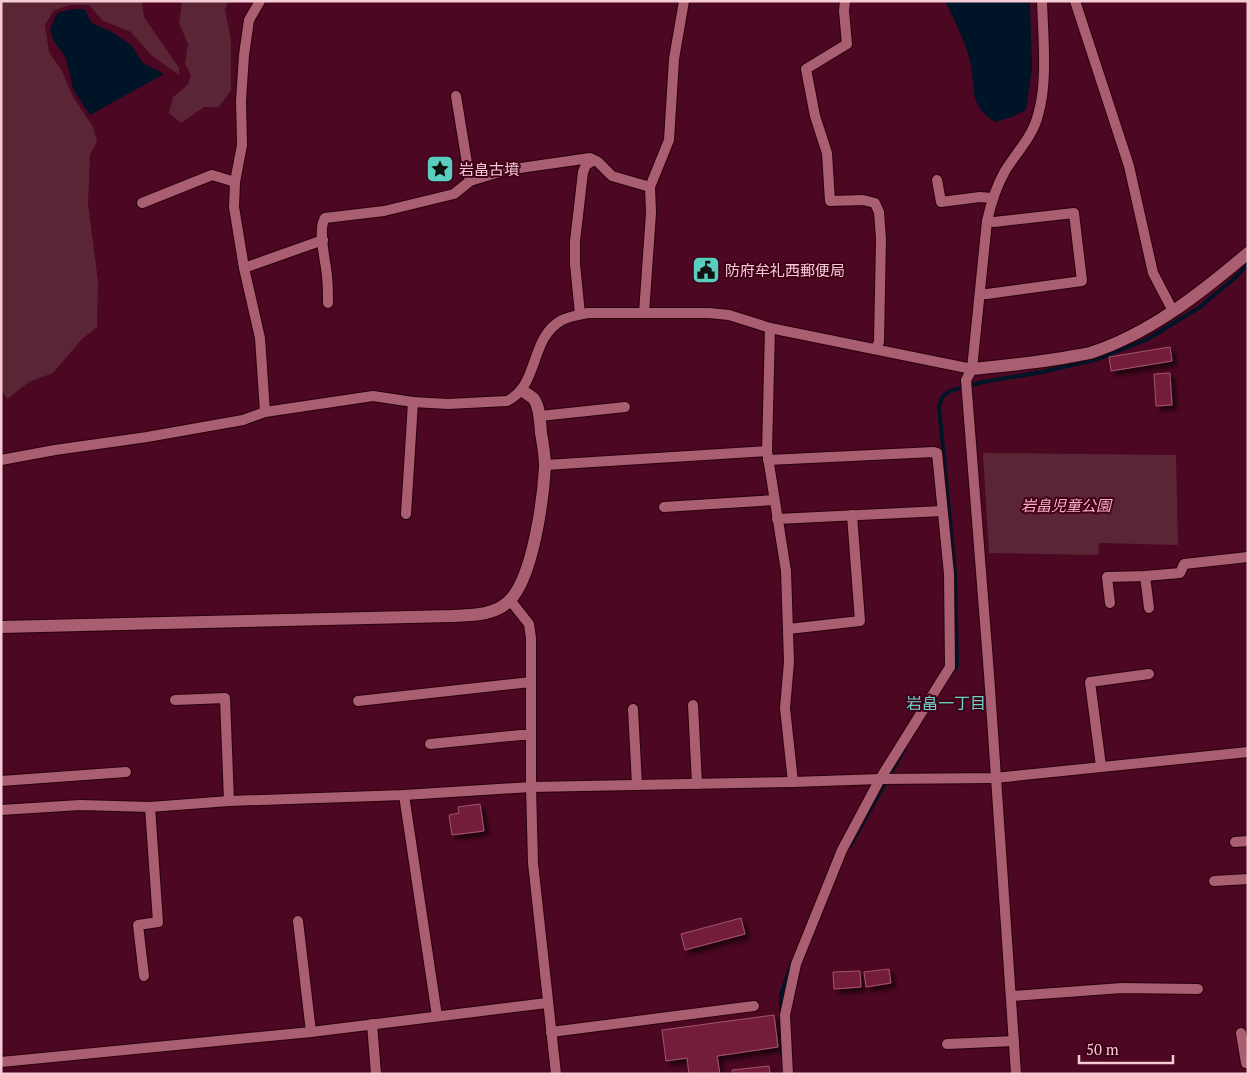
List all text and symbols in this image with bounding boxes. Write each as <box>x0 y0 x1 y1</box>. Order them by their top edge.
place icon: 岩畠古墳 <box>425 154 455 184</box>
place label: 岩畠古墳 <box>459 159 519 179</box>
public building icon: 防府牟礼西郵便局 <box>691 255 721 285</box>
place label: 防府牟礼西郵便局 <box>725 260 845 280</box>
park label: 岩畠児童公園 <box>1021 495 1113 515</box>
district label: 岩畠一丁目 <box>906 692 986 714</box>
scale bar <box>1079 1032 1173 1064</box>
text: 50 m <box>1086 1039 1119 1059</box>

